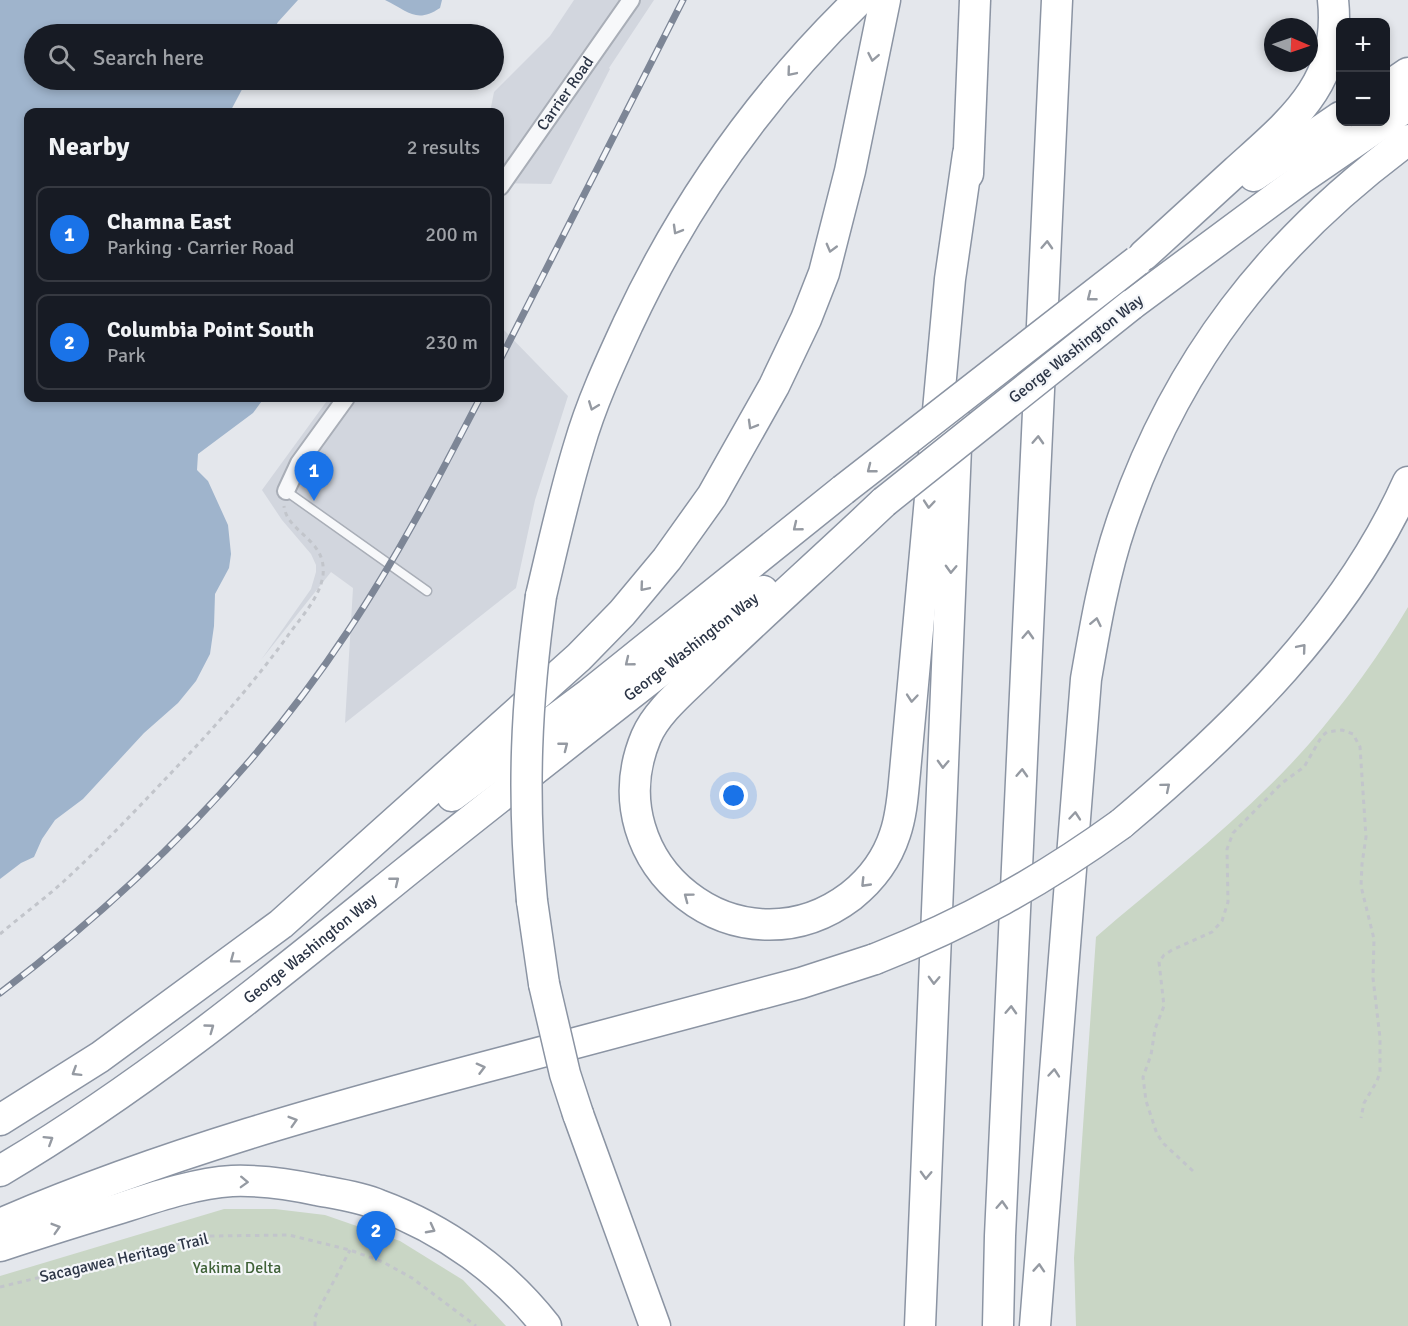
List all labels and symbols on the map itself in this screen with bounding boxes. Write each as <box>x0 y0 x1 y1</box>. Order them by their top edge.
north arrow <box>1264 18 1318 72</box>
one-way arrow <box>867 52 880 62</box>
street label: Carrier Road <box>533 53 598 135</box>
one-way arrow <box>787 65 798 76</box>
one-way arrow <box>673 224 685 234</box>
one-way arrow <box>1040 240 1053 249</box>
one-way arrow <box>826 242 838 253</box>
street label: George Washington Way <box>1005 290 1148 408</box>
one-way arrow <box>1087 290 1098 301</box>
one-way arrow <box>588 400 601 411</box>
one-way arrow <box>748 419 759 429</box>
one-way arrow <box>1031 435 1044 444</box>
pin: 1 <box>294 452 334 501</box>
one-way arrow <box>867 461 878 472</box>
one-way arrow <box>923 500 936 509</box>
one-way arrow <box>793 520 804 531</box>
one-way arrow <box>945 565 957 574</box>
one-way arrow <box>640 580 651 591</box>
street label: George Washington Way <box>620 588 763 706</box>
one-way arrow <box>1089 618 1102 628</box>
one-way arrow <box>1022 630 1035 639</box>
one-way arrow <box>1295 644 1306 655</box>
one-way arrow <box>625 655 636 666</box>
one-way arrow <box>906 694 919 703</box>
one-way arrow <box>557 742 568 753</box>
one-way arrow <box>936 759 949 768</box>
one-way arrow <box>1015 769 1028 778</box>
your location <box>719 781 748 810</box>
one-way arrow <box>1159 783 1170 794</box>
one-way arrow <box>1068 812 1081 821</box>
one-way arrow <box>861 875 872 886</box>
one-way arrow <box>388 877 399 888</box>
street label: George Washington Way <box>240 889 381 1008</box>
one-way arrow <box>684 893 695 904</box>
one-way arrow <box>230 952 241 963</box>
one-way arrow <box>927 975 940 984</box>
one-way arrow <box>1004 1005 1017 1014</box>
one-way arrow <box>203 1025 214 1036</box>
one-way arrow <box>476 1063 486 1076</box>
one-way arrow <box>72 1065 82 1077</box>
one-way arrow <box>1047 1069 1060 1078</box>
one-way arrow <box>287 1116 298 1128</box>
one-way arrow <box>43 1136 54 1147</box>
one-way arrow <box>919 1170 932 1179</box>
one-way arrow <box>240 1175 249 1188</box>
one-way arrow <box>995 1200 1008 1209</box>
pin: 2 <box>356 1212 395 1261</box>
one-way arrow <box>425 1222 435 1233</box>
one-way arrow <box>50 1223 61 1235</box>
street label: Sacagawea Heritage Trail <box>38 1229 211 1287</box>
park label: Yakima Delta <box>193 1258 281 1278</box>
one-way arrow <box>1032 1263 1045 1272</box>

